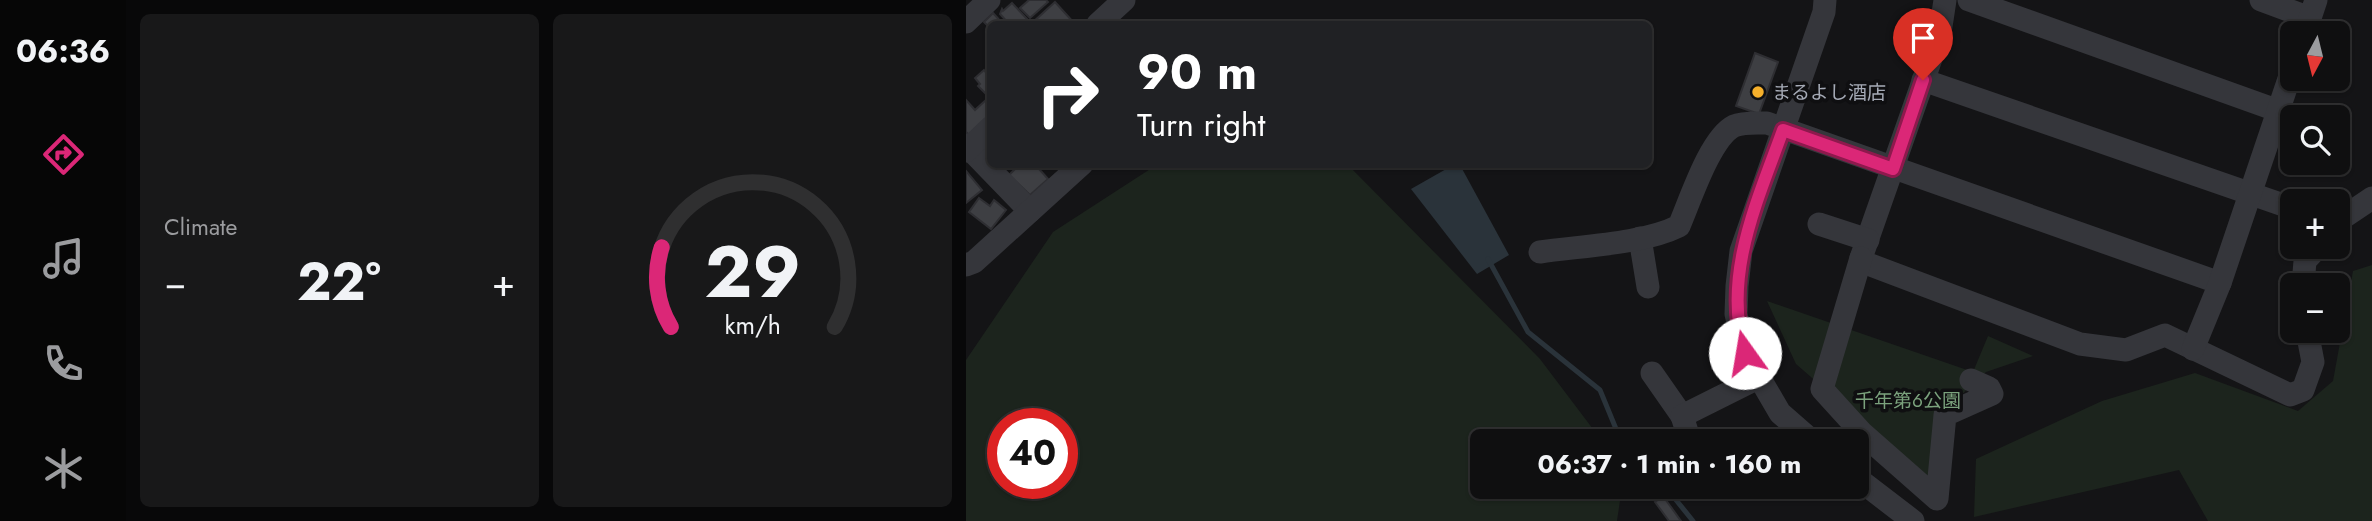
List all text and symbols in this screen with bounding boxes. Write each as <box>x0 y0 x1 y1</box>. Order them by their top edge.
pin <box>1893 8 1953 80</box>
icon: arrive <box>1904 19 1942 57</box>
north arrow <box>2280 21 2350 91</box>
map controls <box>2280 21 2350 343</box>
text: 06:36 <box>16 28 110 74</box>
text: 90 m <box>1137 37 1257 107</box>
icon: right <box>1022 49 1113 140</box>
place label: まるよし酒店 <box>1772 79 1886 106</box>
marker: まるよし酒店 <box>1750 84 1766 100</box>
text: Turn right <box>1137 102 1266 148</box>
button: search <box>2280 105 2350 175</box>
icon: directions <box>39 130 88 179</box>
button: + <box>2280 189 2350 259</box>
text: Climate <box>164 210 237 244</box>
text: 29 <box>704 219 801 324</box>
icon: music <box>39 234 88 283</box>
text: 22° <box>297 244 381 320</box>
text: − <box>164 255 186 310</box>
text: + <box>492 255 515 310</box>
button: − <box>2280 273 2350 343</box>
text: km/h <box>724 306 781 342</box>
position arrow <box>1708 316 1782 390</box>
icon: phone <box>39 339 88 388</box>
park label: 千年第6公園 <box>1855 387 1961 414</box>
speed limit sign: 40 <box>987 408 1078 499</box>
icon: climate <box>39 444 88 493</box>
text: 06:37 · 1 min · 160 m <box>1538 445 1801 483</box>

